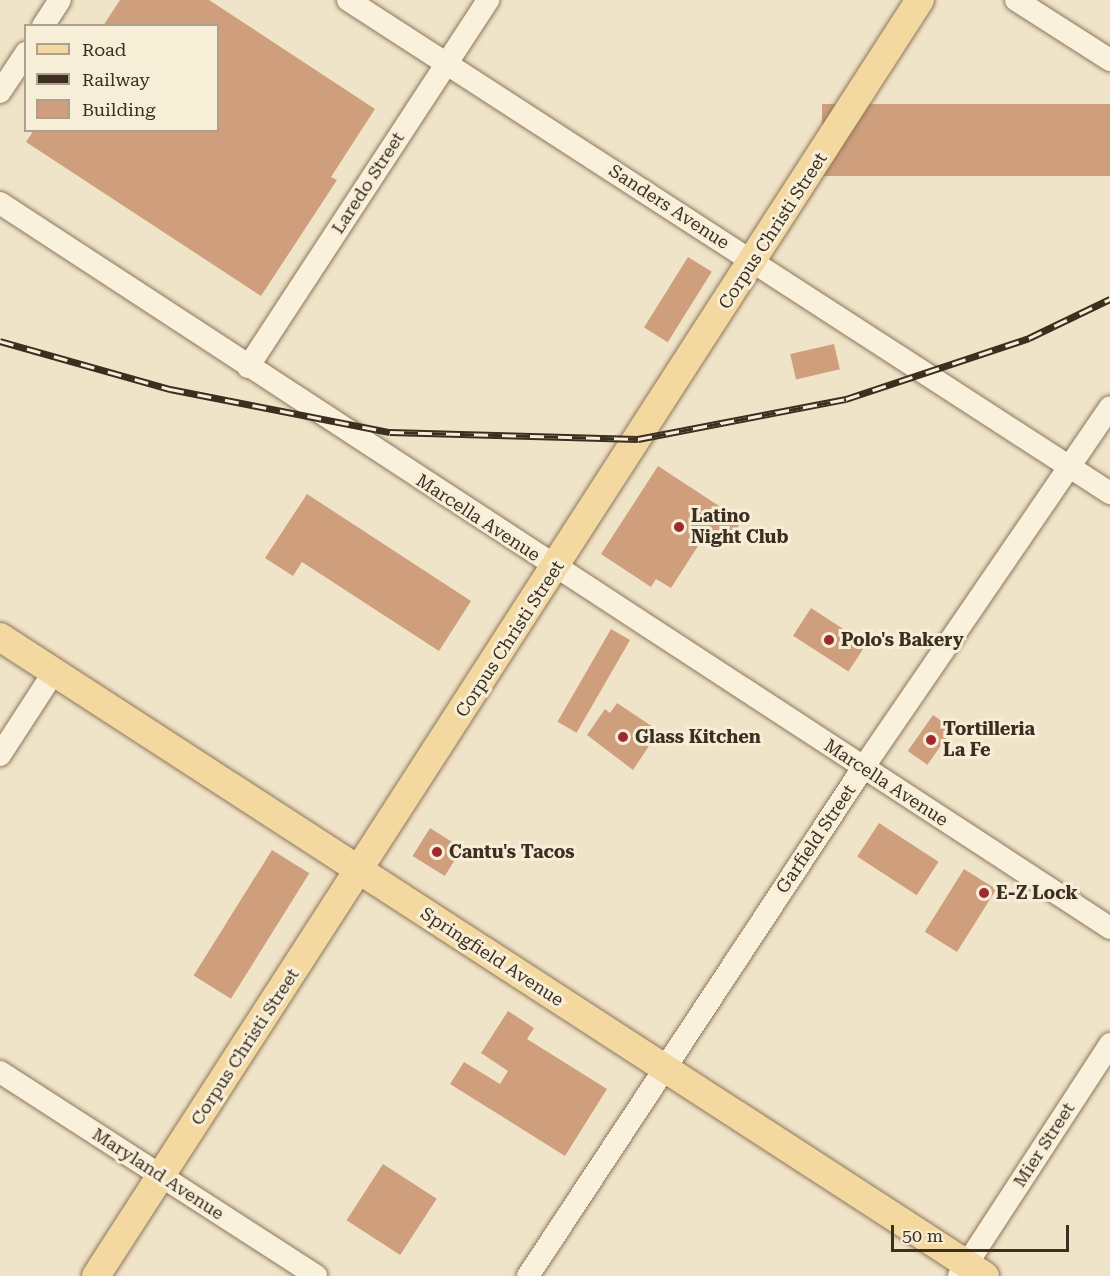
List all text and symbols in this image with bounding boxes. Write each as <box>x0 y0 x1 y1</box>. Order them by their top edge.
legend <box>24 24 219 132</box>
text: Road <box>82 39 126 60</box>
text: Railway <box>82 69 150 90</box>
text: Building <box>82 99 156 120</box>
street label: Laredo Street <box>327 128 409 238</box>
street label: Corpus Christi Street <box>714 149 832 313</box>
street label: Sanders Avenue <box>605 160 733 254</box>
street label: Marcella Avenue <box>412 470 544 566</box>
place label: Latino Night Club <box>691 506 788 548</box>
marker: Latino Night Club <box>672 520 686 534</box>
street label: Corpus Christi Street <box>451 557 569 721</box>
place label: Polo's Bakery <box>841 629 964 651</box>
marker: Polo's Bakery <box>822 633 836 647</box>
place label: Tortilleria La Fe <box>943 719 1035 762</box>
place label: Glass Kitchen <box>635 726 761 748</box>
marker: Glass Kitchen <box>616 730 630 744</box>
marker: Tortilleria La Fe <box>924 733 938 747</box>
street label: Marcella Avenue <box>820 735 952 831</box>
street label: Garfield Street <box>772 781 860 897</box>
place label: Cantu's Tacos <box>449 841 575 863</box>
marker: Cantu's Tacos <box>430 845 444 859</box>
place label: E-Z Lock <box>996 882 1078 904</box>
marker: E-Z Lock <box>977 886 991 900</box>
street label: Springfield Avenue <box>417 903 567 1011</box>
street label: Corpus Christi Street <box>186 965 304 1129</box>
street label: Mier Street <box>1009 1099 1079 1191</box>
street label: Maryland Avenue <box>88 1123 228 1225</box>
scale bar <box>894 1213 1072 1251</box>
text: 50 m <box>902 1225 943 1246</box>

